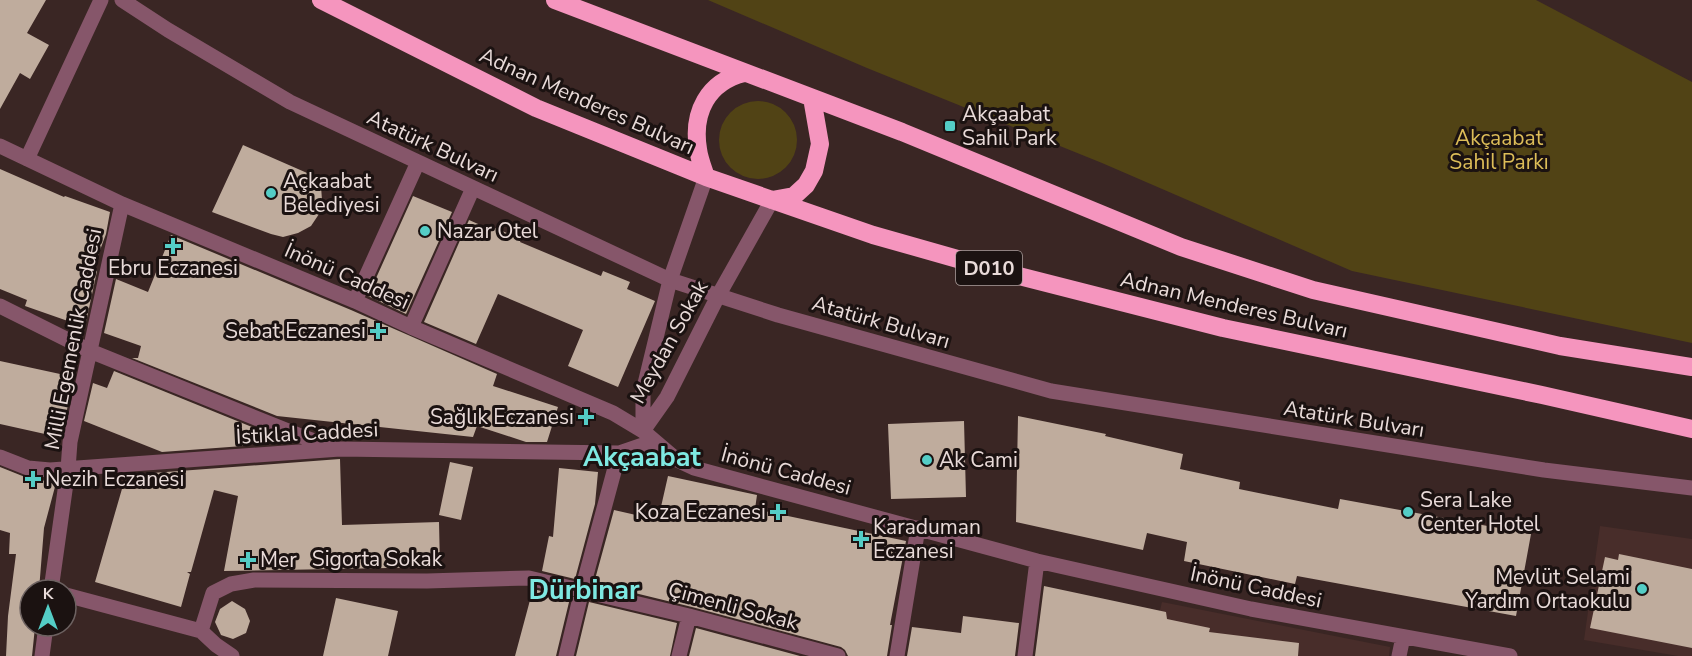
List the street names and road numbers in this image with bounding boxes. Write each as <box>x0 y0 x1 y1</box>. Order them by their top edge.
street label: Adnan Menderes Bulvarı <box>475 41 699 161</box>
street label: Atatürk Bulvarı <box>363 103 503 189</box>
street label: Milli Egemenlik Caddesi <box>38 226 108 452</box>
street label: İnönü Caddesi <box>280 236 414 316</box>
road number: D010 <box>956 251 1022 285</box>
street label: Adnan Menderes Bulvarı <box>1118 265 1350 345</box>
street label: Meydan Sokak <box>624 275 715 409</box>
street label: Atatürk Bulvarı <box>809 289 953 355</box>
street label: Atatürk Bulvarı <box>1282 394 1426 444</box>
street label: İstiklal Caddesi <box>235 415 379 451</box>
street label: İnönü Caddesi <box>718 440 854 502</box>
street label: Sigorta Sokak <box>312 545 443 573</box>
street label: İnönü Caddesi <box>1188 559 1324 615</box>
street label: Çimenli Sokak <box>665 575 801 637</box>

